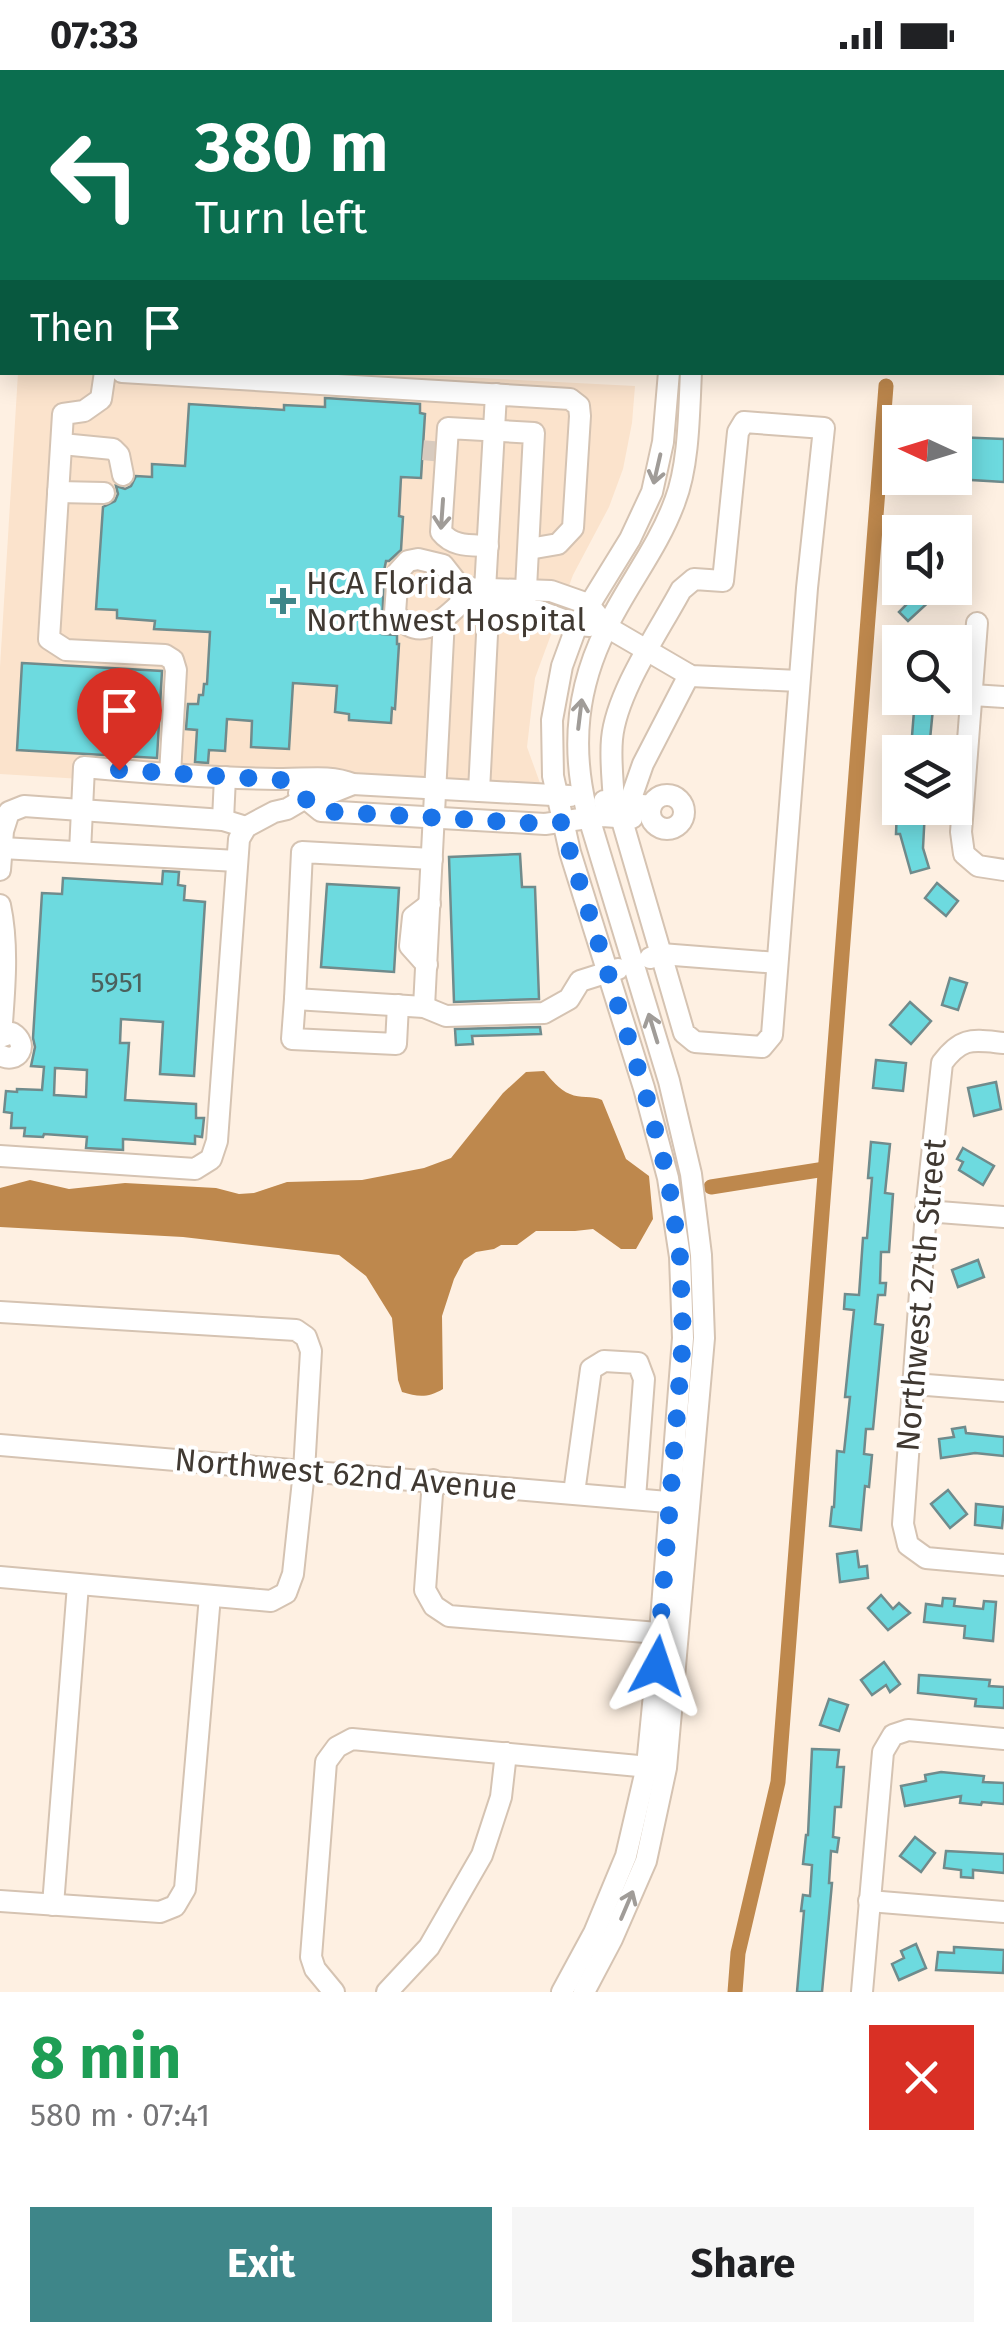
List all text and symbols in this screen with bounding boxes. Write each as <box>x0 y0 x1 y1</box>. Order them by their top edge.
text: 07:33 <box>50 12 139 58</box>
text: 380 m <box>195 106 389 190</box>
icon: left <box>30 110 160 240</box>
text: Turn left <box>195 191 367 245</box>
icon: arrive <box>135 300 190 355</box>
text: Then <box>30 305 115 351</box>
north arrow <box>882 405 972 495</box>
map controls <box>882 405 972 825</box>
one-way arrow <box>647 452 665 484</box>
one-way arrow <box>432 497 451 529</box>
button: sound <box>882 515 972 605</box>
place label: HCA Florida Northwest Hospital <box>306 564 586 639</box>
marker: HCA Florida Northwest Hospital <box>270 588 296 614</box>
button: search <box>882 625 972 715</box>
pin <box>77 668 162 771</box>
icon: arrive <box>92 683 147 738</box>
one-way arrow <box>571 698 589 731</box>
button: layers <box>882 735 972 825</box>
house number: 5951 <box>90 966 144 999</box>
one-way arrow <box>643 1013 661 1044</box>
street label: Northwest 27th Street <box>888 1137 954 1453</box>
street label: Northwest 62nd Avenue <box>173 1440 519 1508</box>
position arrow <box>605 1614 709 1718</box>
one-way arrow <box>619 1890 637 1920</box>
text: 8 min <box>30 2022 181 2094</box>
button: close <box>869 2025 974 2130</box>
text: 580 m · 07:41 <box>30 2096 210 2134</box>
button: Exit <box>30 2207 492 2322</box>
button: Share <box>512 2207 974 2322</box>

